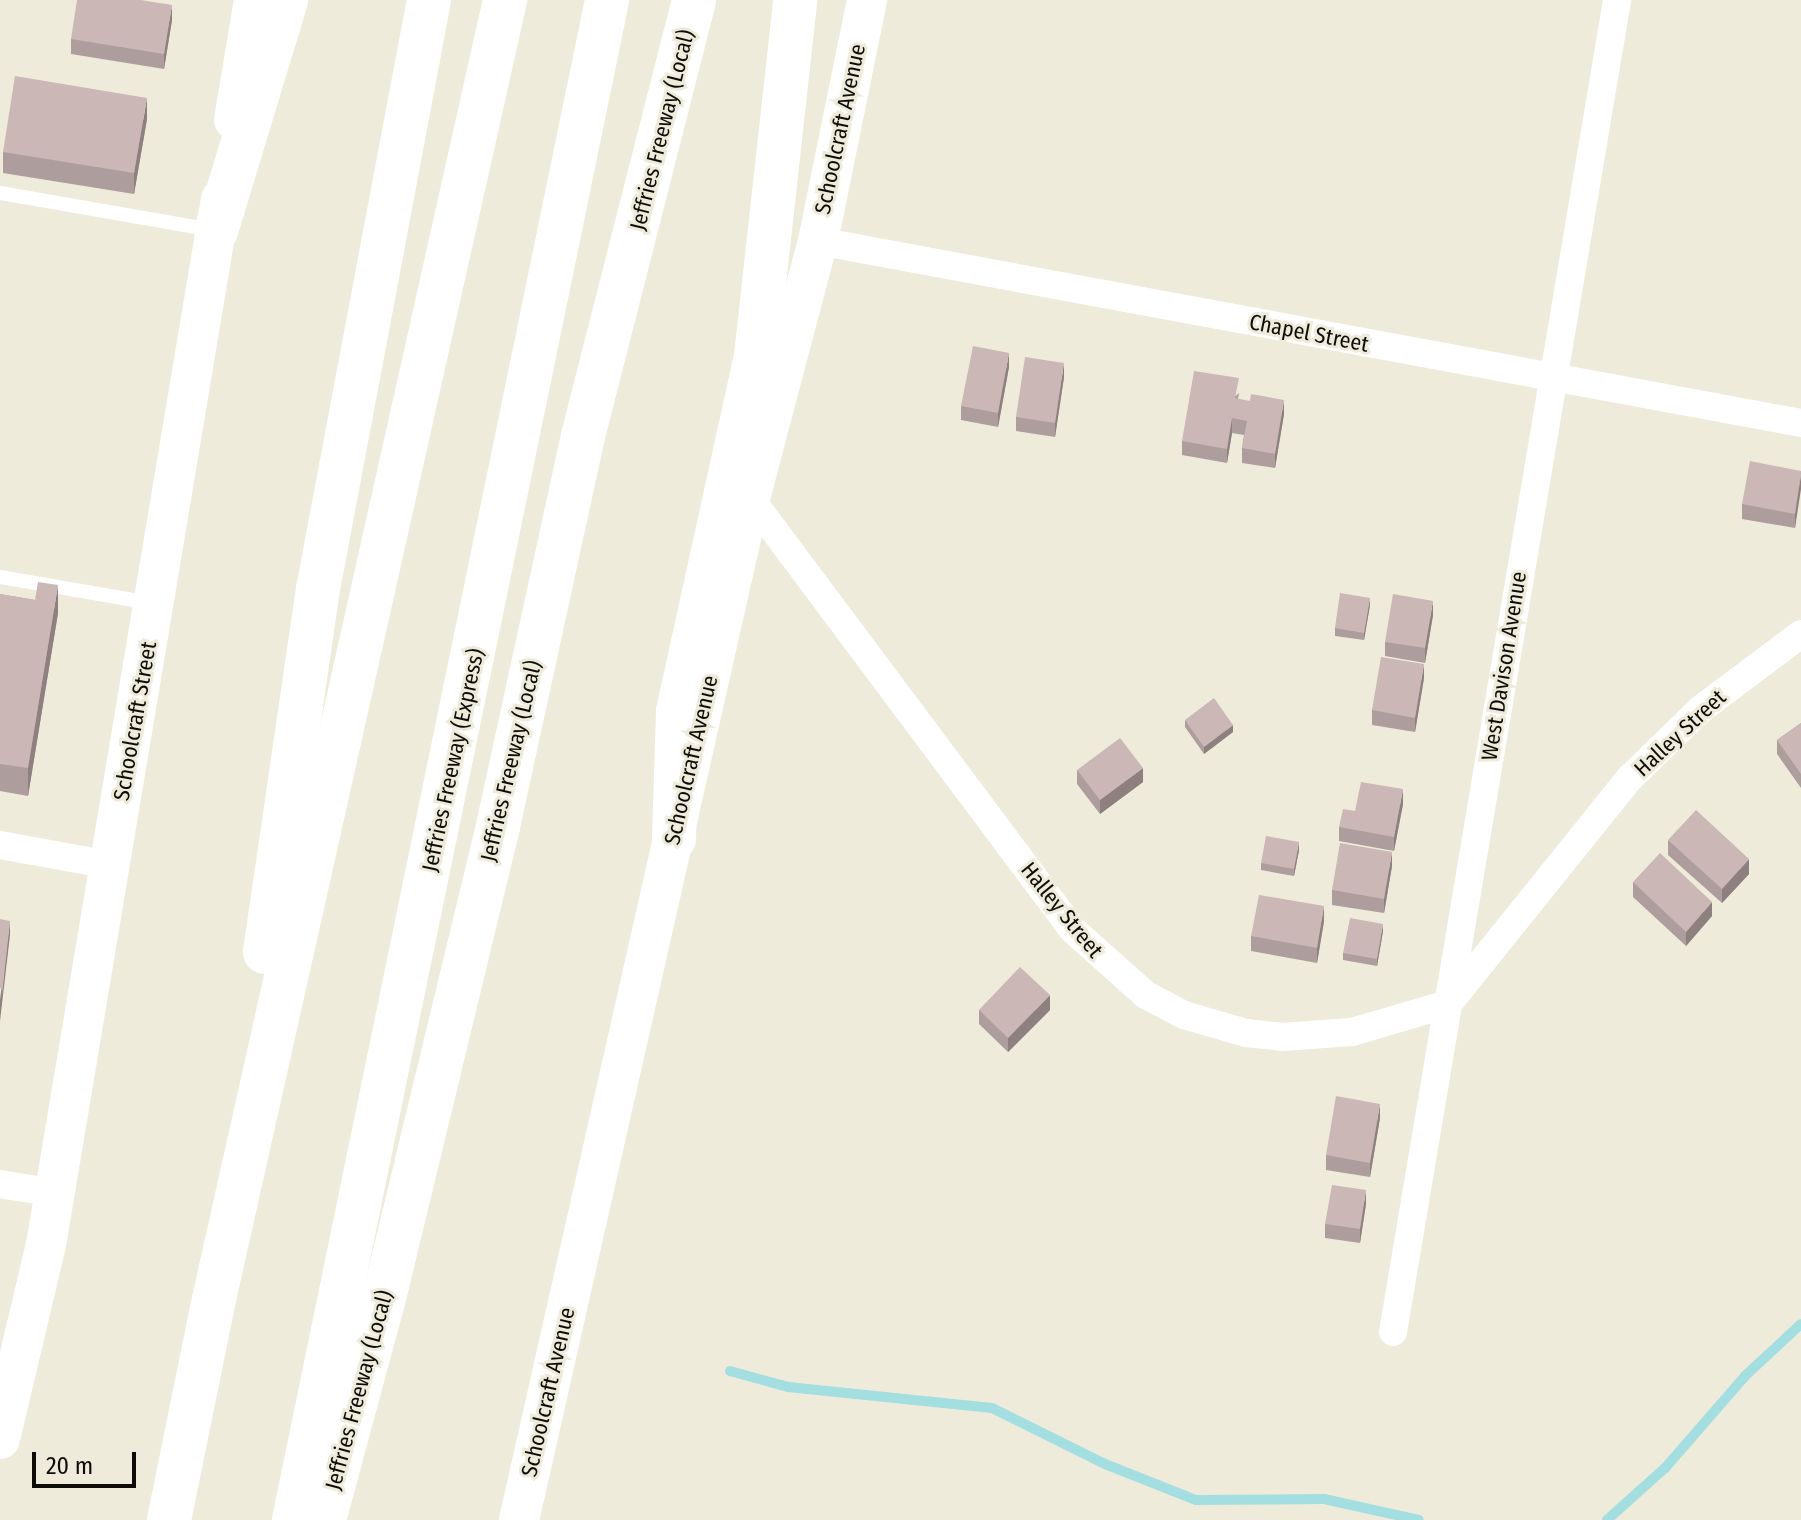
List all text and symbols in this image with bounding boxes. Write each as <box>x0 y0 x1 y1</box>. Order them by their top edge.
street label: Jeffries Freeway (Local) <box>624 27 700 233</box>
street label: Schoolcraft Avenue <box>809 42 871 216</box>
street label: Chapel Street <box>1247 309 1371 357</box>
street label: West Davison Avenue <box>1476 570 1532 762</box>
street label: Schoolcraft Street <box>108 639 162 803</box>
street label: Jeffries Freeway (Express) <box>416 646 490 874</box>
street label: Jeffries Freeway (Local) <box>475 658 547 864</box>
street label: Schoolcraft Avenue <box>659 673 723 847</box>
street label: Halley Street <box>1629 684 1731 782</box>
street label: Halley Street <box>1015 857 1109 963</box>
street label: Jeffries Freeway (Local) <box>320 1287 398 1493</box>
street label: Schoolcraft Avenue <box>516 1305 580 1479</box>
scale bar <box>36 1436 140 1486</box>
text: 20 m <box>46 1452 93 1480</box>

